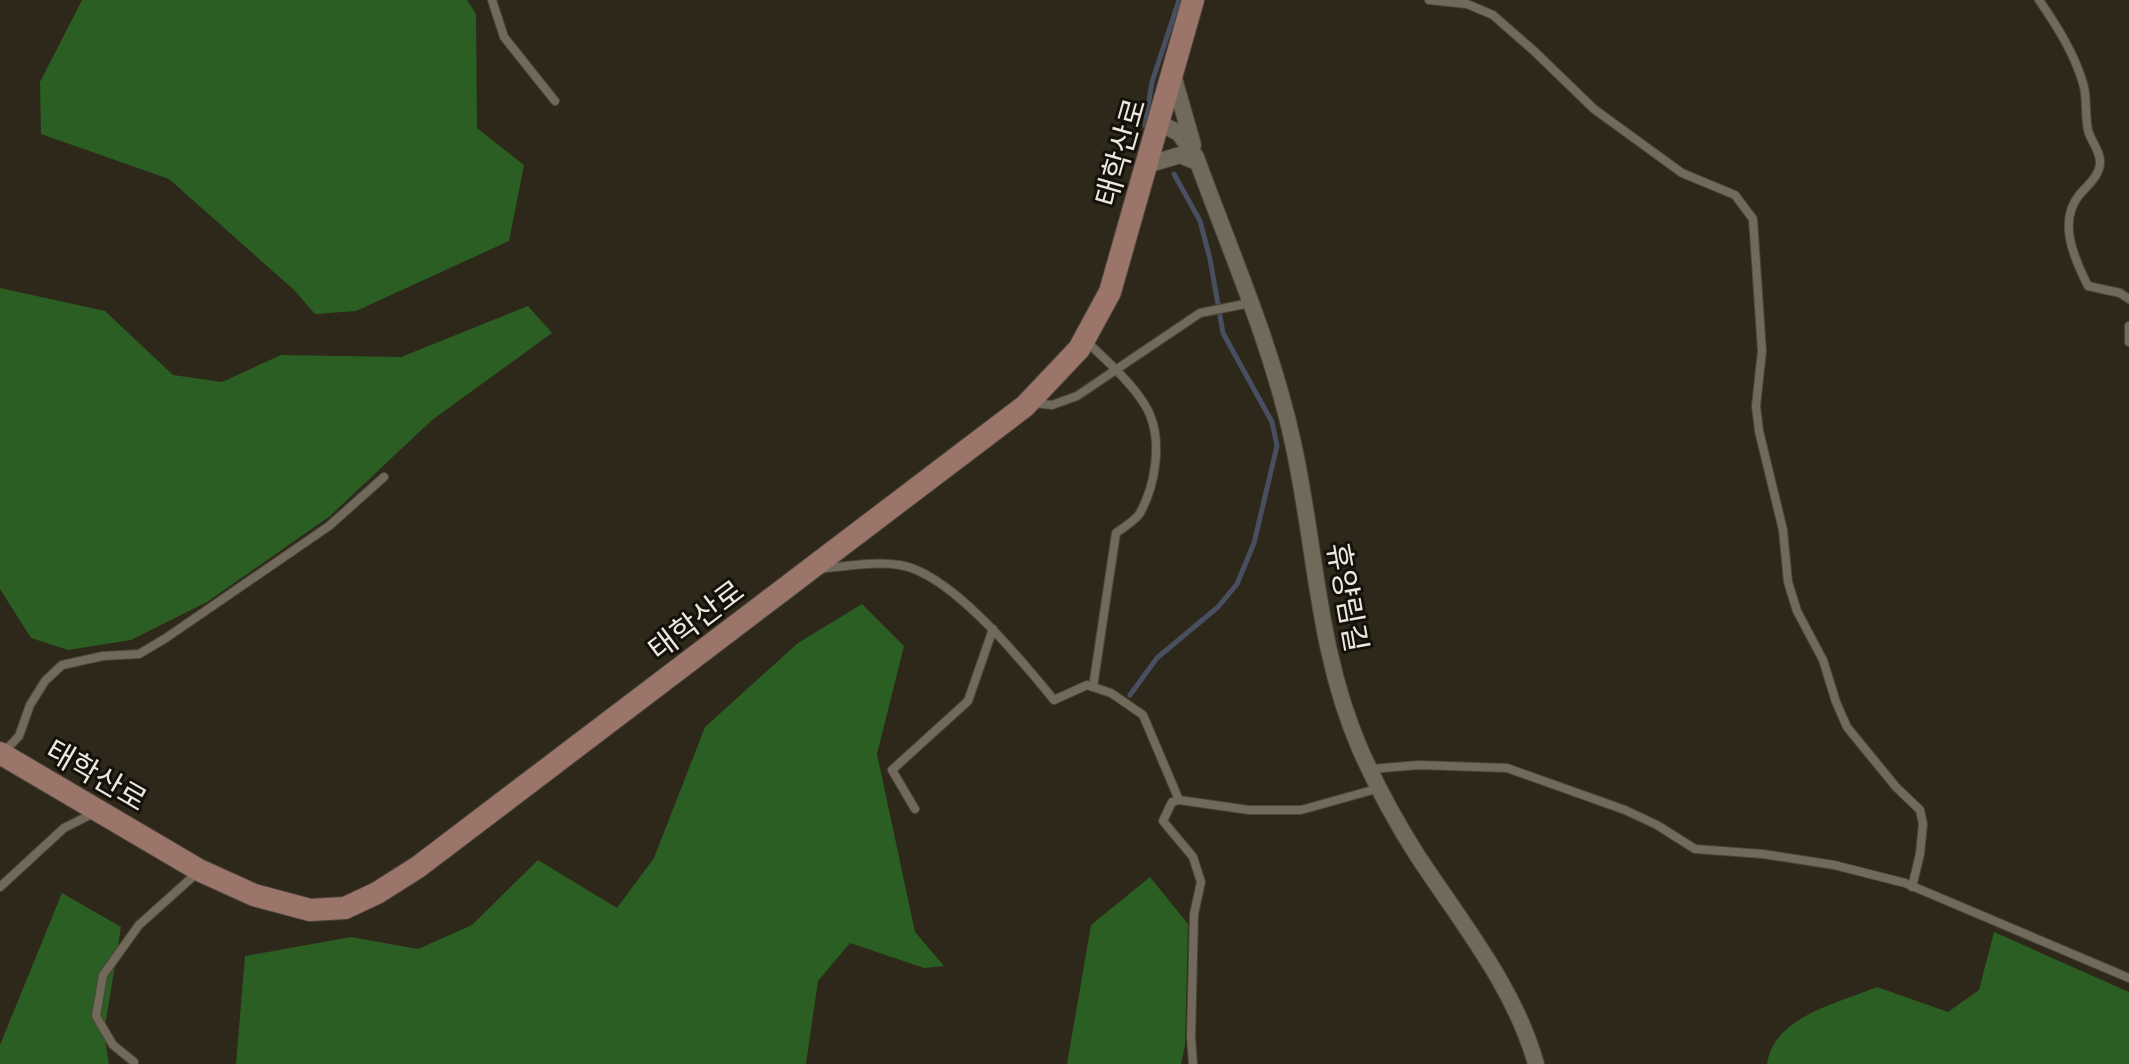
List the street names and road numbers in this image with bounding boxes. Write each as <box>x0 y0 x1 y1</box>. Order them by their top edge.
street label: 태학산로 <box>1086 94 1152 210</box>
street label: 휴양림길 <box>1322 540 1376 654</box>
street label: 태학산로 <box>640 571 750 667</box>
street label: 태학산로 <box>40 731 154 817</box>

